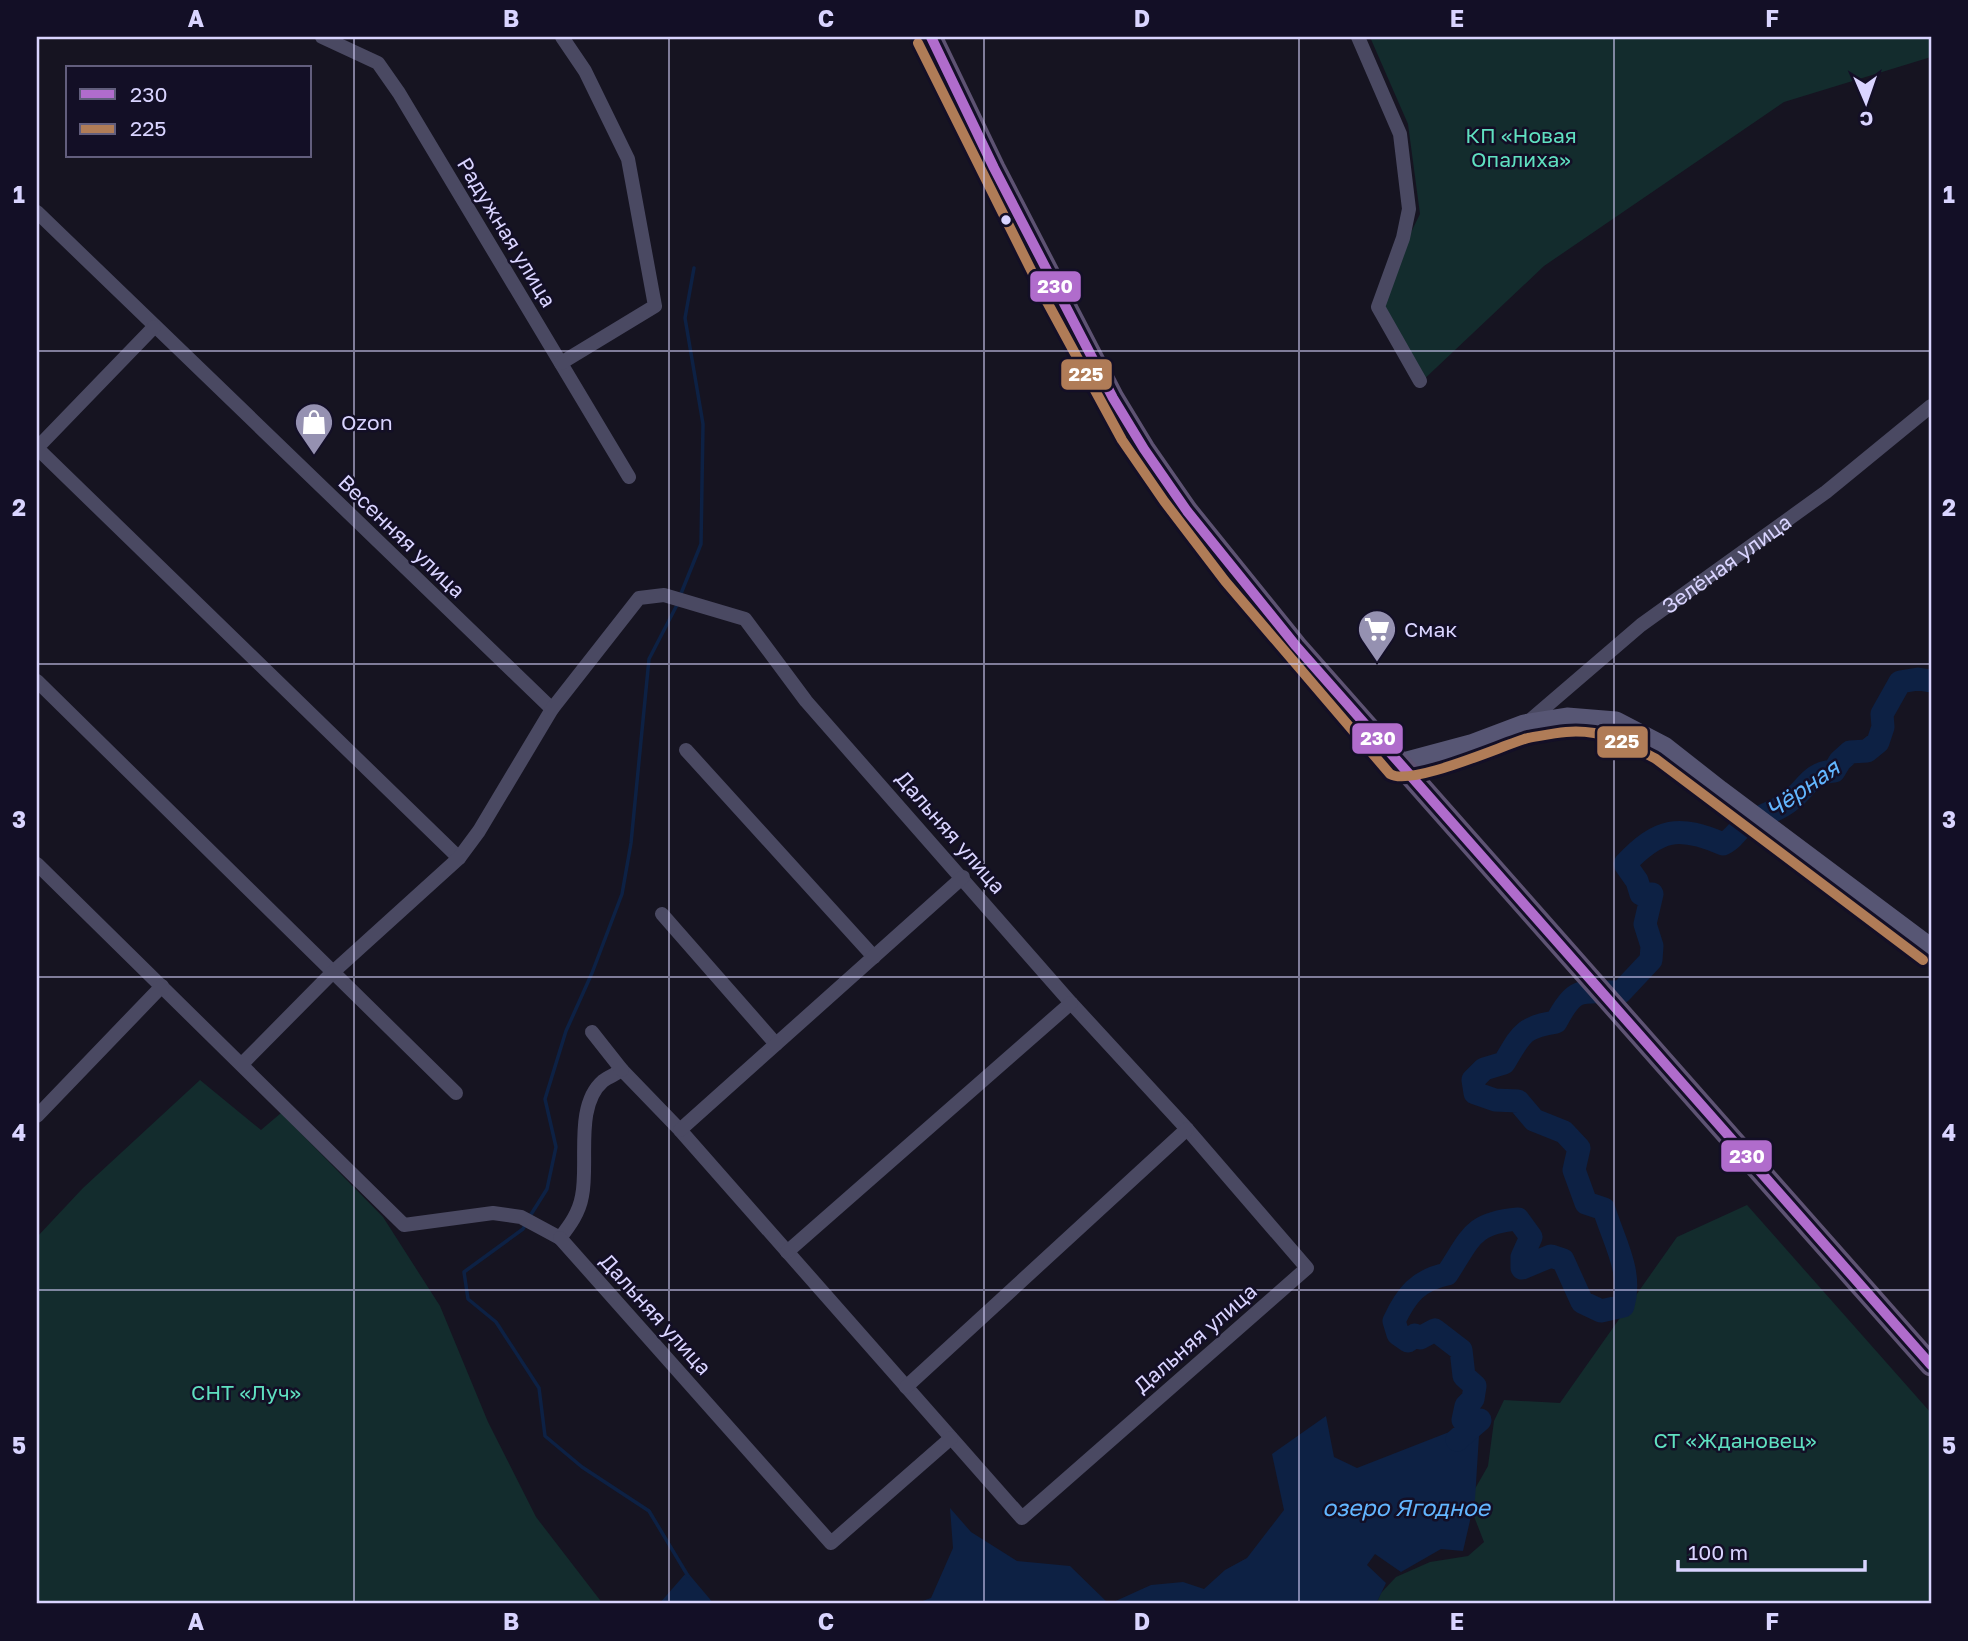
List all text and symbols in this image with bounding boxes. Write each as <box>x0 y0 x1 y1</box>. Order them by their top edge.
text: A <box>188 4 205 32</box>
text: B <box>503 4 519 32</box>
text: C <box>818 4 834 32</box>
text: D <box>1134 4 1150 32</box>
text: E <box>1450 4 1464 32</box>
text: F <box>1765 4 1779 32</box>
legend <box>66 66 312 158</box>
north arrow <box>1832 66 1902 136</box>
text: 230 <box>130 81 168 107</box>
text: С <box>1859 108 1874 131</box>
text: 225 <box>130 115 167 141</box>
park label: КП «Новая Опалиха» <box>1465 122 1577 172</box>
street label: Радужная улица <box>452 152 562 312</box>
text: 1 <box>13 180 25 208</box>
text: 1 <box>1943 180 1955 208</box>
unlabelled marker <box>999 213 1013 227</box>
line badge: 230 <box>1029 270 1082 303</box>
text: 230 <box>1037 274 1073 297</box>
line badge: 225 <box>1060 358 1113 391</box>
text: 225 <box>1069 362 1103 385</box>
shop icon: Ozon <box>293 401 335 456</box>
place label: Ozon <box>341 409 393 435</box>
street label: Весенняя улица <box>333 469 471 603</box>
text: 2 <box>12 493 26 521</box>
text: 2 <box>1942 493 1956 521</box>
street label: Зелёная улица <box>1656 508 1796 619</box>
supermarket icon: Смак <box>1356 608 1398 663</box>
place label: Смак <box>1404 616 1457 642</box>
line badge: 230 <box>1351 722 1404 755</box>
line badge: 225 <box>1596 725 1649 759</box>
text: 230 <box>1360 726 1396 749</box>
text: 225 <box>1605 729 1639 752</box>
water label: Чёрная <box>1760 752 1846 823</box>
street label: Дальняя улица <box>891 765 1011 899</box>
text: 3 <box>12 805 26 833</box>
text: 3 <box>1942 805 1956 833</box>
text: 4 <box>12 1118 26 1146</box>
text: 4 <box>1942 1118 1956 1146</box>
line badge: 230 <box>1720 1139 1773 1173</box>
text: 230 <box>1729 1144 1765 1167</box>
street label: Дальняя улица <box>595 1248 717 1380</box>
street label: Дальняя улица <box>1128 1278 1262 1398</box>
park label: СНТ «Луч» <box>191 1379 301 1405</box>
park label: СТ «Ждановец» <box>1653 1427 1817 1453</box>
text: 5 <box>12 1431 26 1459</box>
text: 5 <box>1942 1431 1956 1459</box>
water label: озеро Ягодное <box>1322 1493 1491 1521</box>
scale bar <box>1678 1529 1865 1573</box>
text: 100 m <box>1688 1539 1748 1565</box>
text: A <box>188 1607 205 1635</box>
text: B <box>503 1607 519 1635</box>
text: C <box>818 1607 834 1635</box>
text: D <box>1134 1607 1150 1635</box>
text: E <box>1450 1607 1464 1635</box>
text: F <box>1765 1607 1779 1635</box>

